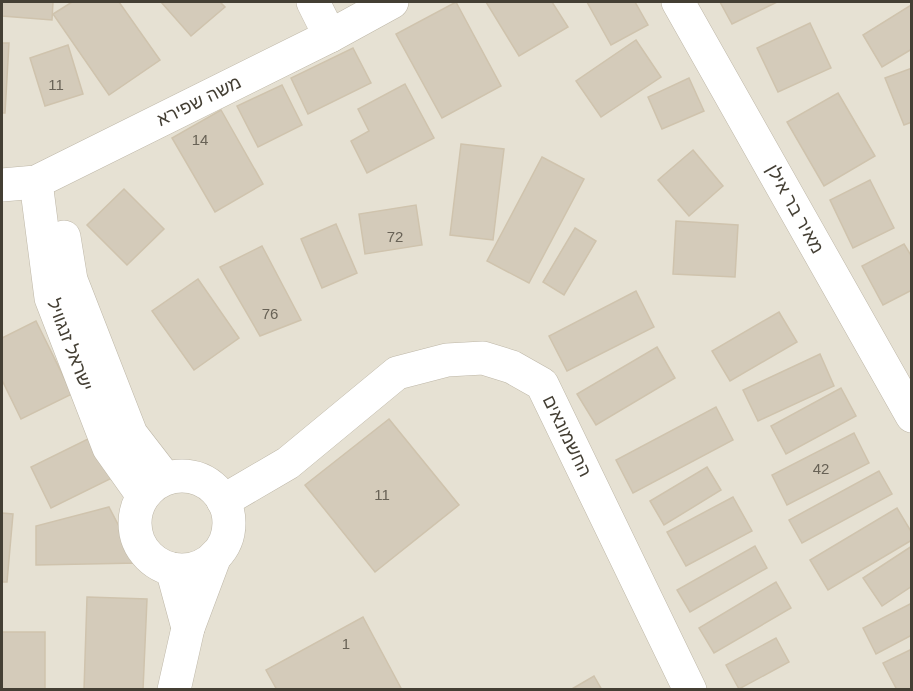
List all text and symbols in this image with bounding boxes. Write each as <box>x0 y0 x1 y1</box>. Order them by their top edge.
street label: משה שפירא <box>154 72 244 130</box>
house number: 11 <box>48 76 64 93</box>
house number: 14 <box>192 131 208 148</box>
street label: מאיר בר אילן <box>762 161 828 257</box>
house number: 72 <box>387 228 403 245</box>
street label: ישראל זנגוויל <box>43 296 97 394</box>
house number: 76 <box>262 305 278 322</box>
street label: החשמונאים <box>539 392 595 480</box>
house number: 42 <box>813 460 829 477</box>
house number: 11 <box>374 486 390 503</box>
house number: 1 <box>342 635 350 652</box>

